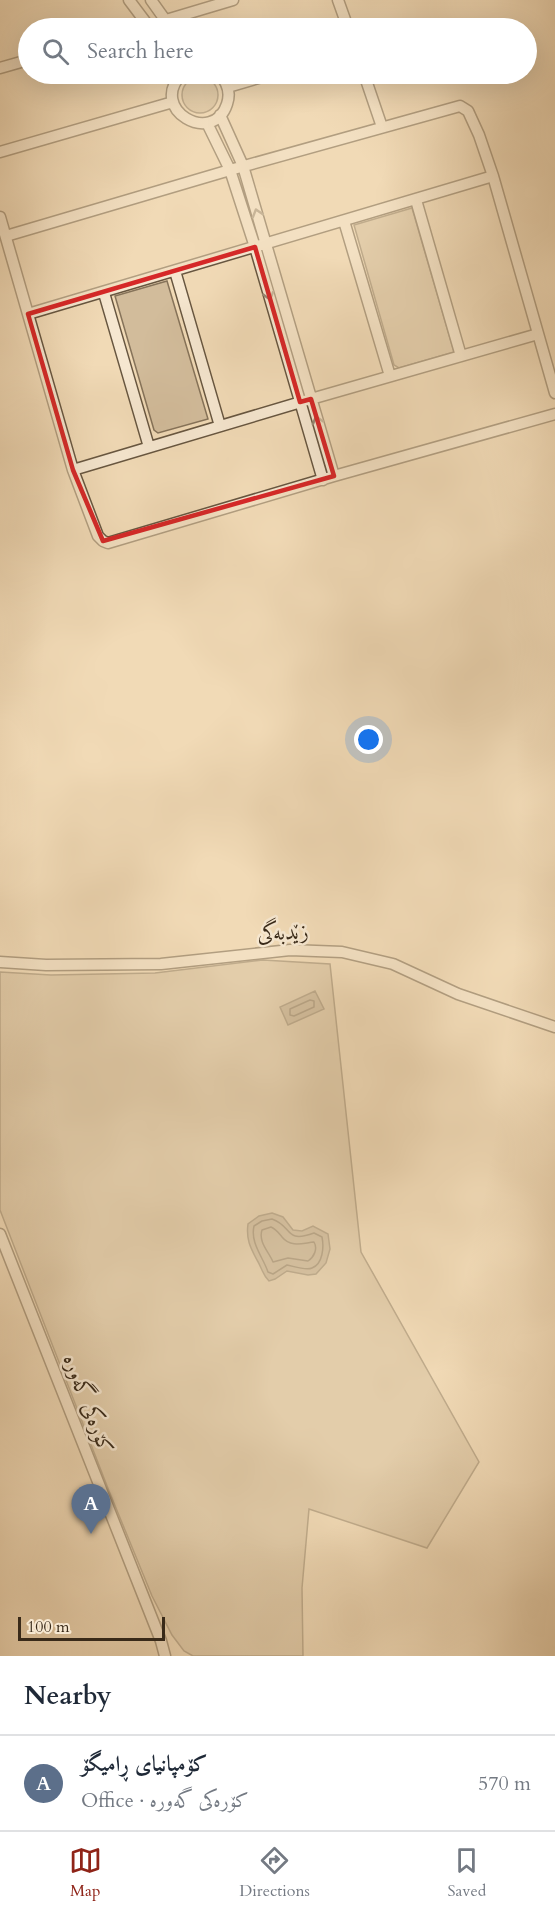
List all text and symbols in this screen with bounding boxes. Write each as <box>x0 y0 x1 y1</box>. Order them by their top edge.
search box <box>18 18 537 84</box>
icon: search <box>39 35 72 68</box>
text: Search here <box>87 36 194 66</box>
one-way arrow <box>252 208 264 219</box>
one-way arrow <box>262 290 274 301</box>
one-way arrow <box>312 415 324 426</box>
your location <box>354 725 383 754</box>
street label: زێدبەگی <box>257 915 309 949</box>
street label: کۆرەکی گەورە <box>56 1350 121 1458</box>
pin: A <box>72 1484 110 1534</box>
scale bar <box>18 1614 165 1642</box>
text: 100 m <box>27 1616 69 1638</box>
text: Nearby <box>24 1678 112 1713</box>
text: کۆمپانیای ڕامیگۆ <box>81 1749 208 1779</box>
text: A <box>36 1770 51 1797</box>
text: 570 m <box>478 1770 531 1797</box>
text: Office · کۆرەکی گەورە <box>81 1787 249 1814</box>
tab: Map <box>69 1844 102 1902</box>
tab: Directions <box>239 1844 310 1902</box>
tab: Saved <box>447 1844 486 1902</box>

